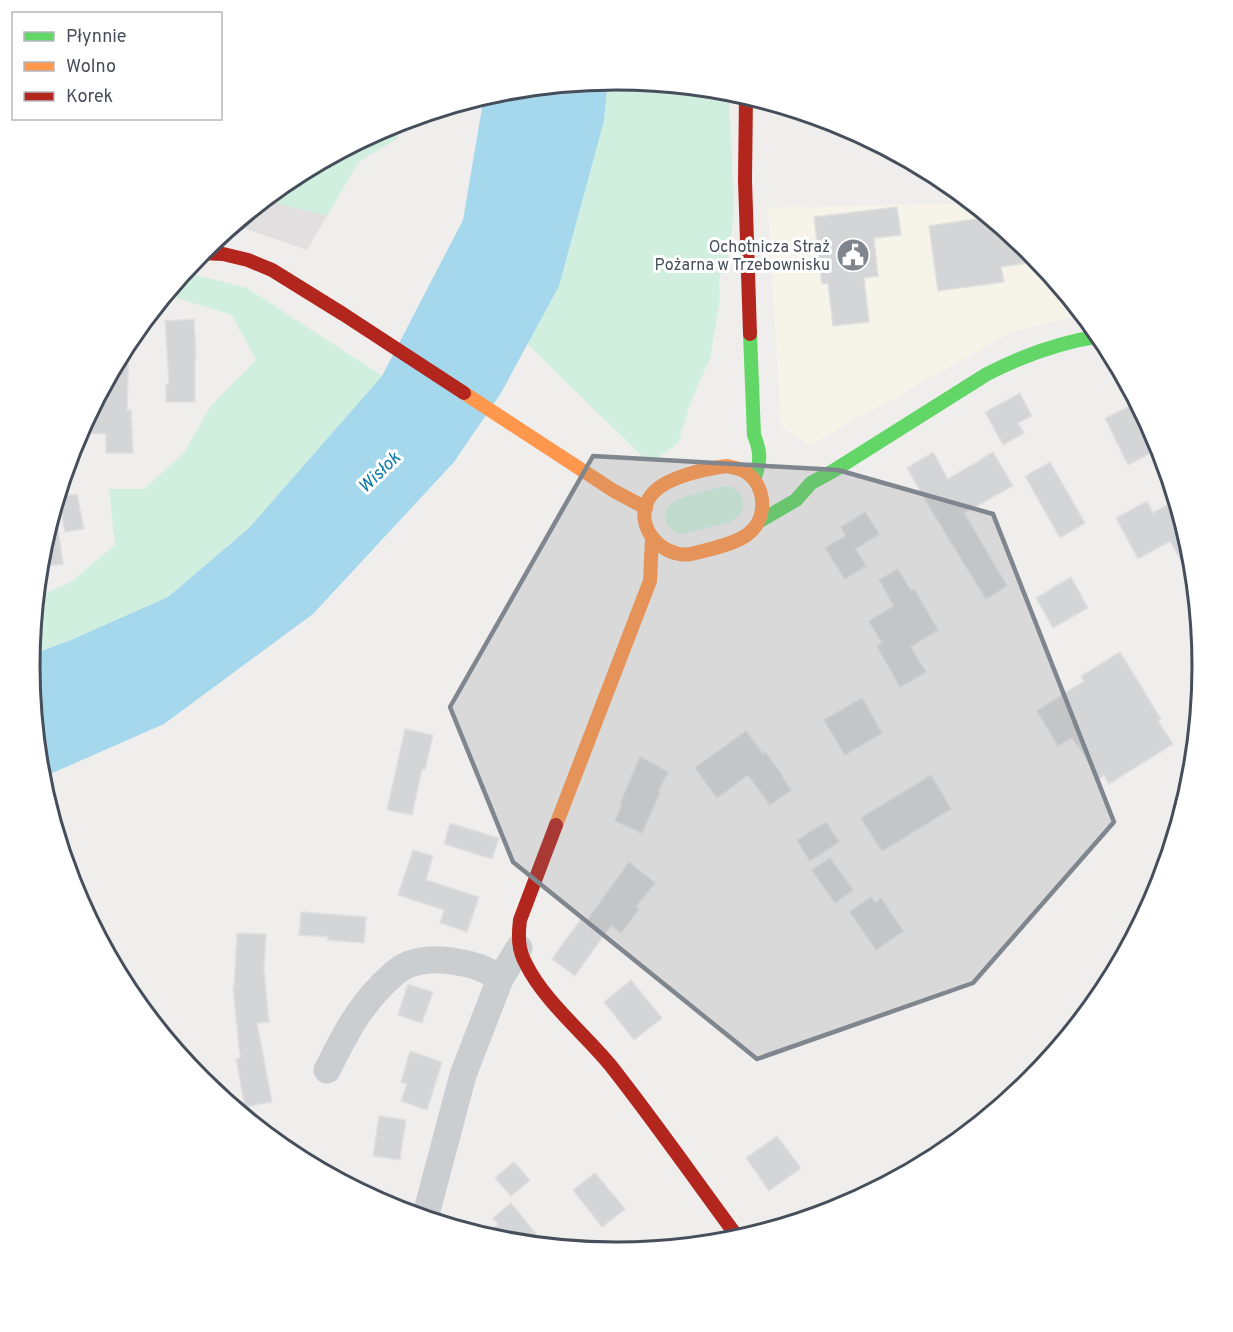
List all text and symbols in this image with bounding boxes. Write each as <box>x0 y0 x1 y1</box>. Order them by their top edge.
legend <box>12 12 222 120</box>
text: Płynnie <box>66 26 127 49</box>
text: Wolno <box>66 56 116 79</box>
text: Korek <box>66 86 113 109</box>
public building icon: Ochotnicza Straż Pożarna w Trzebownisku <box>835 237 871 273</box>
place label: Ochotnicza Straż Pożarna w Trzebownisku <box>655 238 830 276</box>
water label: Wisłok <box>354 447 407 499</box>

